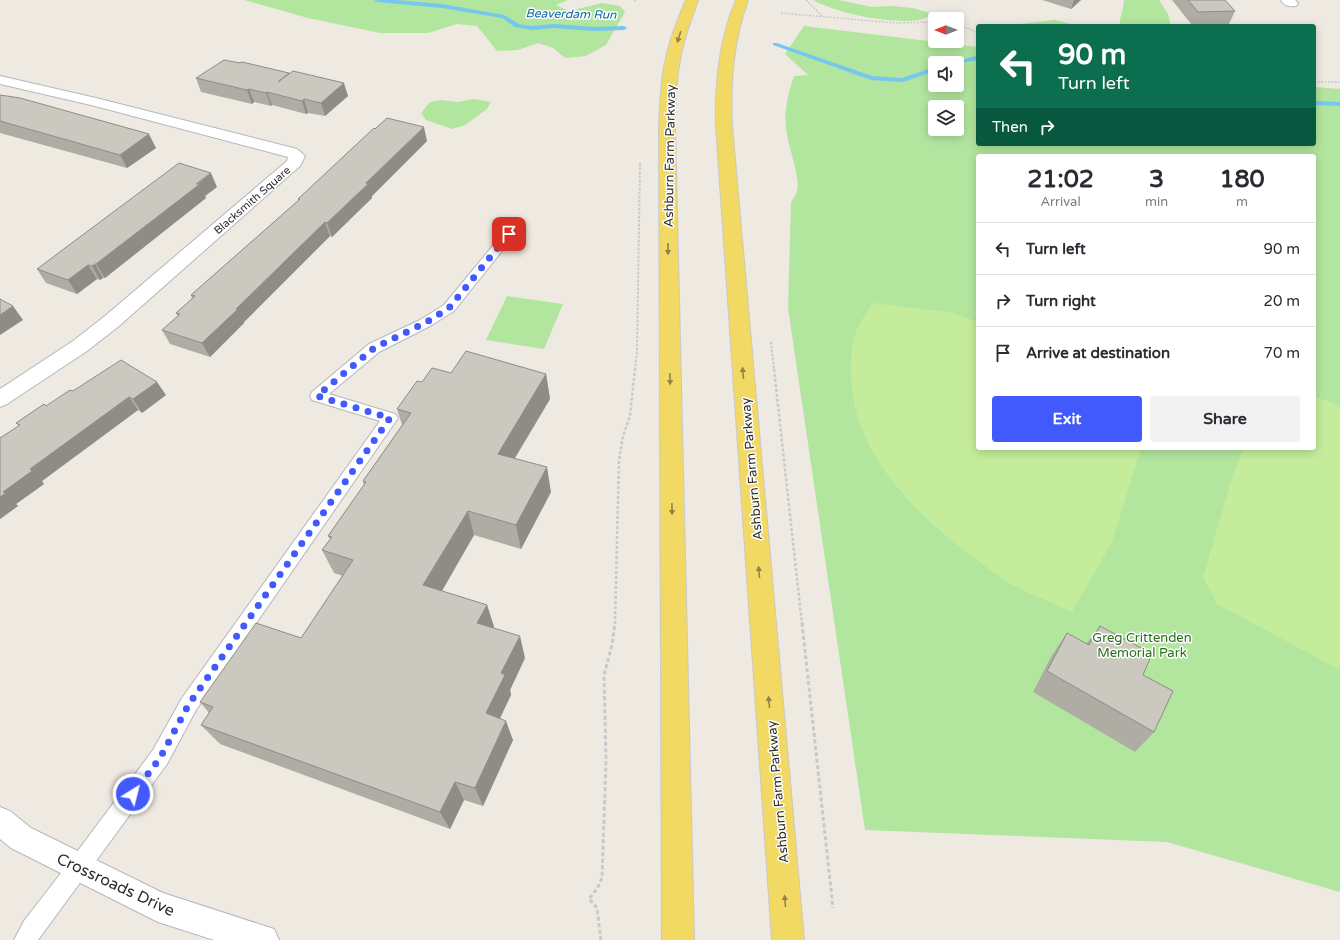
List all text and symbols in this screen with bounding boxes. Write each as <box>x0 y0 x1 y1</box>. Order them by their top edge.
water label: Beaverdam Run <box>525 6 617 22</box>
north arrow <box>928 12 964 48</box>
map controls <box>928 12 964 136</box>
one-way arrow <box>676 31 682 43</box>
text: 90 m <box>1058 38 1126 72</box>
icon: left <box>992 40 1044 92</box>
button: sound <box>928 56 964 92</box>
text: Turn left <box>1058 72 1130 94</box>
street label: Ashburn Farm Parkway <box>661 84 679 228</box>
button: layers <box>928 100 964 136</box>
icon: right <box>1036 116 1058 138</box>
text: Then <box>992 118 1028 136</box>
street label: Blacksmith Square <box>211 164 293 237</box>
text: 21:02 <box>1027 165 1094 194</box>
text: 3 <box>1149 165 1164 194</box>
text: 180 <box>1219 165 1265 194</box>
text: Arrival <box>1040 194 1081 210</box>
text: min <box>1145 194 1168 210</box>
text: m <box>1236 194 1248 210</box>
pin <box>492 217 526 251</box>
icon: arrive <box>498 223 520 245</box>
icon: left <box>992 238 1014 260</box>
text: Turn left <box>1026 240 1086 258</box>
text: 90 m <box>1263 240 1300 258</box>
one-way arrow <box>665 243 671 256</box>
icon: right <box>992 290 1014 312</box>
text: Turn right <box>1026 292 1096 310</box>
text: 20 m <box>1263 292 1300 310</box>
icon: arrive <box>992 342 1014 364</box>
text: Arrive at destination <box>1026 344 1170 362</box>
text: 70 m <box>1263 344 1300 362</box>
one-way arrow <box>740 367 747 379</box>
one-way arrow <box>667 373 673 386</box>
button: Exit <box>992 396 1142 442</box>
button: Share <box>1150 396 1300 442</box>
street label: Ashburn Farm Parkway <box>738 397 766 541</box>
one-way arrow <box>669 503 675 516</box>
one-way arrow <box>756 566 763 578</box>
park label: Greg Crittenden Memorial Park <box>1092 630 1192 661</box>
one-way arrow <box>766 696 773 708</box>
street label: Ashburn Farm Parkway <box>764 720 792 864</box>
position arrow <box>112 773 154 815</box>
street label: Crossroads Drive <box>53 849 178 921</box>
one-way arrow <box>782 895 789 907</box>

